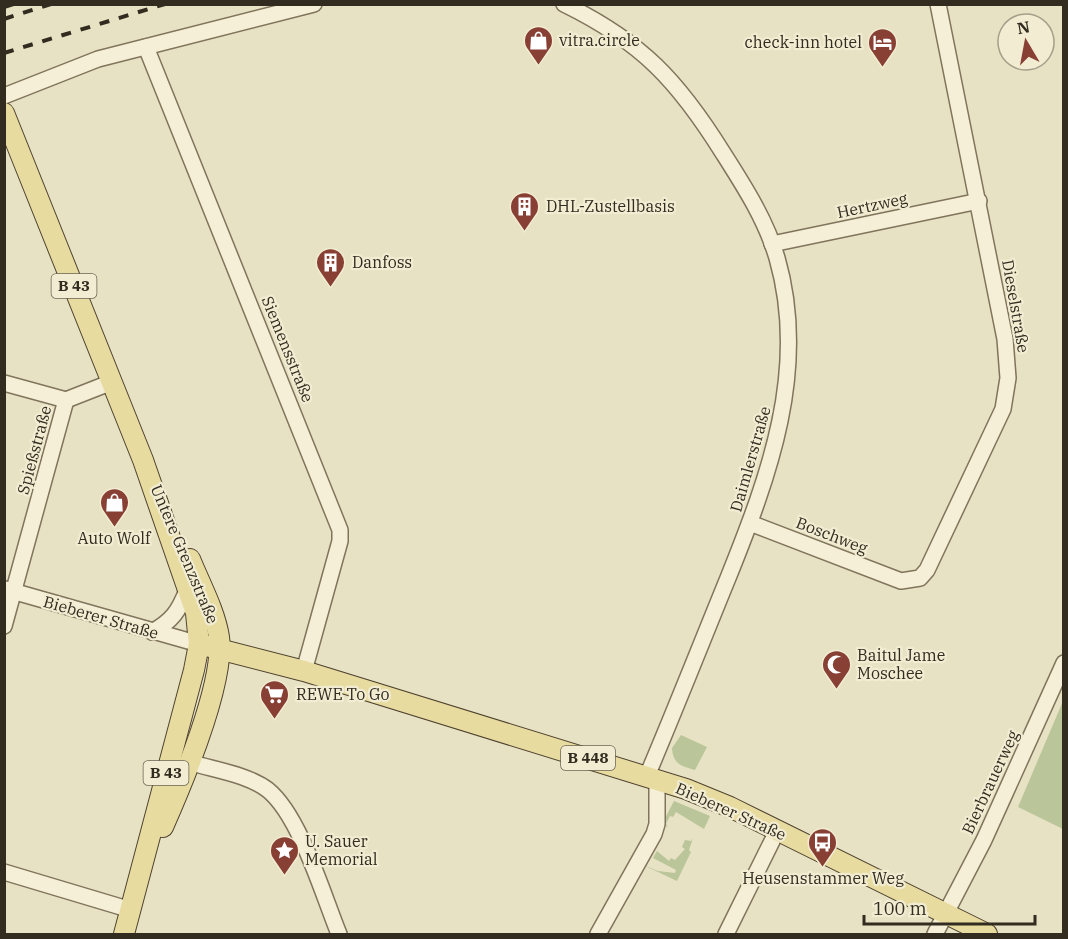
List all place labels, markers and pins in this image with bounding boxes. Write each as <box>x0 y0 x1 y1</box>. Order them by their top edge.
shop icon: vitra.circle <box>522 24 554 66</box>
hotel icon: check-inn hotel <box>867 26 899 68</box>
place label: vitra.circle <box>559 30 640 50</box>
place label: check-inn hotel <box>745 32 862 52</box>
building icon: DHL-Zustellbasis <box>509 190 541 232</box>
place label: DHL-Zustellbasis <box>546 196 675 216</box>
building icon: Danfoss <box>315 246 347 288</box>
place label: Danfoss <box>352 252 412 272</box>
shop icon: Auto Wolf <box>98 486 130 528</box>
place label: Auto Wolf <box>77 528 152 548</box>
place label: Baitul Jame Moschee <box>857 645 945 683</box>
mosque icon: Baitul Jame Moschee <box>820 648 852 690</box>
supermarket icon: REWE To Go <box>259 678 291 720</box>
place label: REWE To Go <box>296 684 389 704</box>
bus stop icon: Heusenstammer Weg <box>807 826 839 868</box>
place label: U. Sauer Memorial <box>305 831 378 869</box>
place icon: U. Sauer Memorial <box>268 834 300 876</box>
place label: Heusenstammer Weg <box>742 868 904 888</box>

